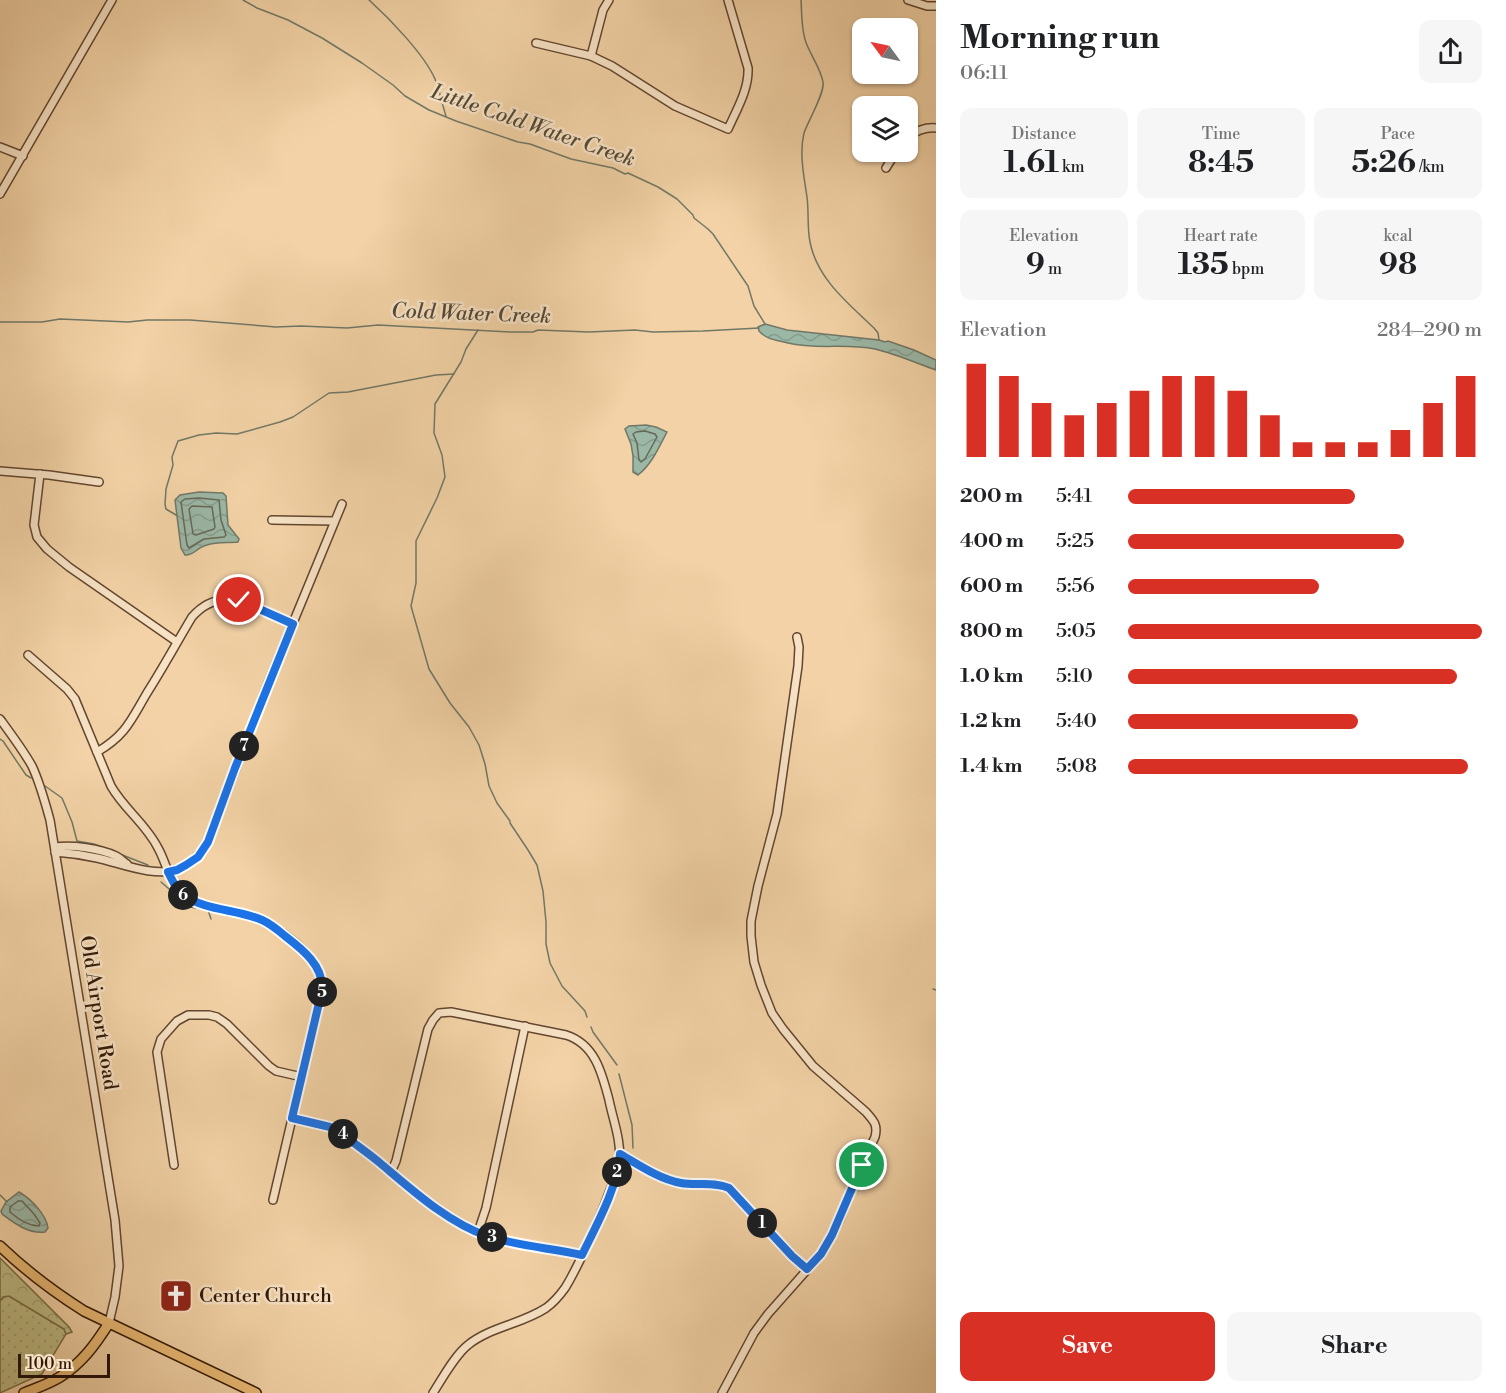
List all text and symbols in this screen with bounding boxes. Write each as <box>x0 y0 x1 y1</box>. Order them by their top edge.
north arrow <box>852 18 918 84</box>
map controls <box>852 18 918 162</box>
text: Morning run <box>960 18 1160 59</box>
button: share <box>1419 20 1482 83</box>
text: 06:11 <box>960 61 1008 86</box>
water label: Little Cold Water Creek <box>427 79 638 173</box>
button: layers <box>852 96 918 162</box>
text: Distance <box>1012 124 1076 144</box>
text: Time <box>1202 124 1240 144</box>
text: Pace <box>1381 124 1415 144</box>
text: 1.61 <box>1004 144 1059 182</box>
text: 8:45 <box>1188 144 1254 182</box>
text: 5:26 <box>1351 144 1416 182</box>
text: km <box>1059 157 1085 177</box>
text: /km <box>1416 157 1445 177</box>
text: Elevation <box>1009 226 1079 246</box>
text: Heart rate <box>1184 226 1258 246</box>
text: kcal <box>1383 226 1413 246</box>
text: 9 <box>1026 246 1045 284</box>
text: 135 <box>1178 246 1229 284</box>
text: 98 <box>1379 246 1417 284</box>
text: m <box>1045 259 1062 279</box>
text: bpm <box>1229 259 1264 279</box>
water label: Cold Water Creek <box>391 298 551 330</box>
text: Elevation <box>960 318 1047 343</box>
text: 284–290 m <box>1377 318 1482 343</box>
text: 200 m <box>960 484 1023 509</box>
text: 5:41 <box>1056 484 1092 509</box>
text: 400 m <box>960 529 1024 554</box>
text: 5:25 <box>1056 529 1094 554</box>
pin <box>213 574 264 625</box>
text: 600 m <box>960 574 1023 599</box>
text: 5:56 <box>1056 574 1095 599</box>
icon: check <box>222 583 255 616</box>
text: 800 m <box>960 619 1023 644</box>
text: 5:05 <box>1056 619 1096 644</box>
text: 1.0 km <box>960 664 1024 689</box>
text: 5:10 <box>1056 664 1093 689</box>
text: 1.2 km <box>960 709 1022 734</box>
text: 5:40 <box>1056 709 1097 734</box>
pin: 7 <box>229 731 259 761</box>
text: 7 <box>239 736 249 756</box>
text: 1.4 km <box>960 754 1022 779</box>
text: 5:08 <box>1056 754 1097 779</box>
pin: 6 <box>168 880 198 910</box>
text: 6 <box>178 885 188 905</box>
street label: Old Airport Road <box>73 934 123 1093</box>
pin: 5 <box>307 977 337 1007</box>
text: 5 <box>317 982 327 1002</box>
pin: 4 <box>328 1119 358 1149</box>
text: 4 <box>338 1124 348 1144</box>
pin <box>836 1139 887 1190</box>
icon: arrive <box>845 1148 878 1181</box>
pin: 2 <box>602 1157 632 1187</box>
text: 2 <box>612 1162 622 1182</box>
pin: 1 <box>747 1208 777 1238</box>
text: 1 <box>758 1213 766 1233</box>
pin: 3 <box>477 1222 507 1252</box>
text: 3 <box>487 1227 497 1247</box>
church icon: Center Church <box>158 1278 194 1314</box>
place label: Center Church <box>199 1284 332 1309</box>
button: Save <box>960 1312 1215 1381</box>
button: Share <box>1227 1312 1482 1381</box>
scale bar <box>18 1351 110 1378</box>
text: 100 m <box>27 1354 72 1374</box>

